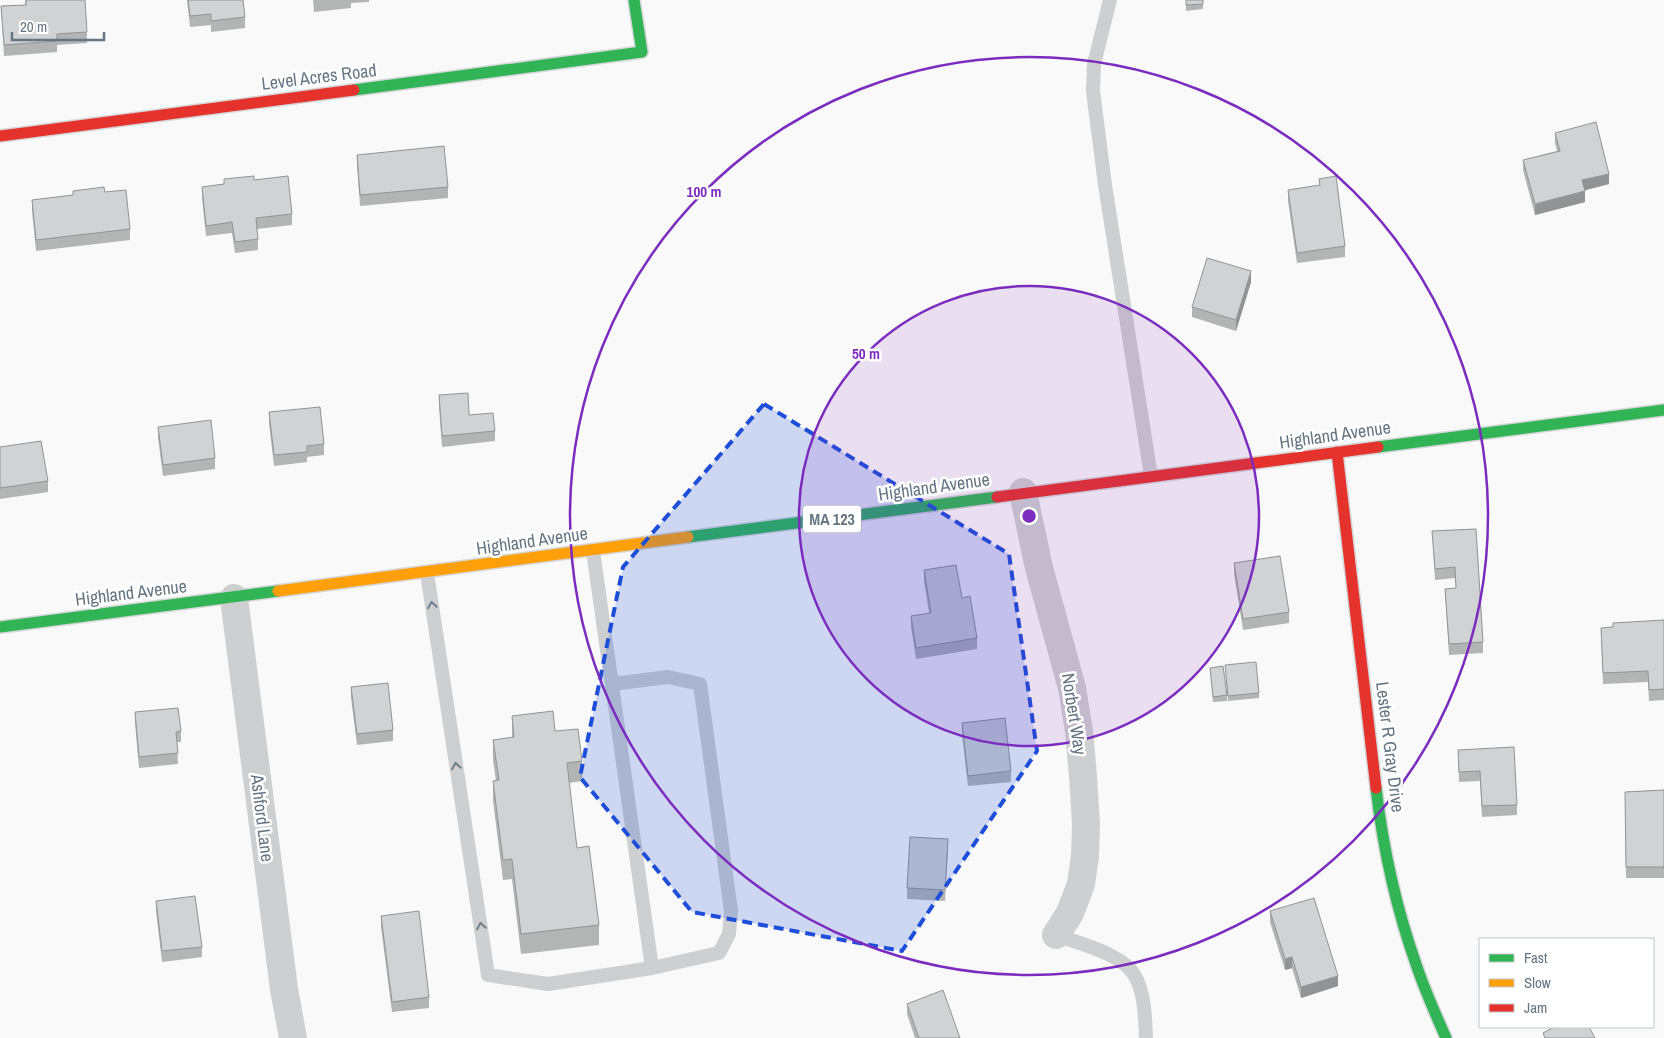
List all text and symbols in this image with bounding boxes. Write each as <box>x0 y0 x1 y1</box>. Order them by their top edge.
scale bar <box>12 10 105 42</box>
text: 20 m <box>20 16 47 37</box>
street label: Level Acres Road <box>260 57 378 96</box>
text: 100 m <box>687 181 721 202</box>
text: 50 m <box>852 343 880 364</box>
street label: Highland Avenue <box>1278 414 1392 455</box>
street label: Highland Avenue <box>877 466 991 507</box>
road number: MA 123 <box>803 506 861 532</box>
centre of rings <box>1020 507 1038 525</box>
street label: Highland Avenue <box>475 520 589 561</box>
street label: Highland Avenue <box>74 573 188 612</box>
one-way arrow <box>427 601 437 610</box>
street label: Norbert Way <box>1056 671 1093 757</box>
street label: Lester R Gray Drive <box>1370 680 1411 814</box>
one-way arrow <box>452 762 462 770</box>
street label: Ashford Lane <box>245 772 280 863</box>
one-way arrow <box>476 922 487 930</box>
legend <box>1479 938 1654 1028</box>
text: Fast <box>1524 947 1548 968</box>
text: Slow <box>1524 972 1551 993</box>
text: Jam <box>1524 997 1547 1018</box>

